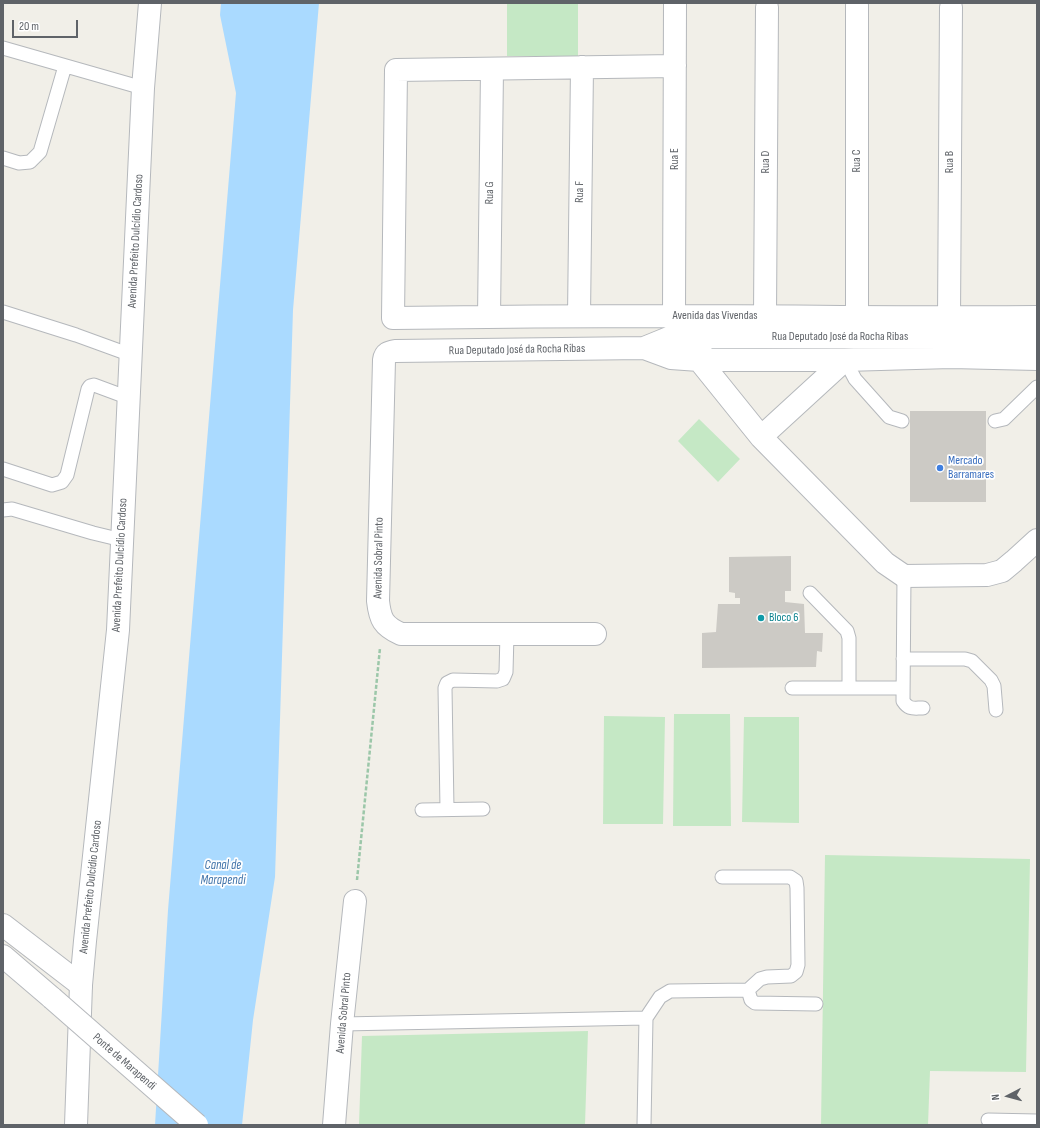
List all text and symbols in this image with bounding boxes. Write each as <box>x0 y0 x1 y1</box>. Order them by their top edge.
scale bar <box>14 12 80 38</box>
text: 20 m <box>19 19 39 34</box>
street label: Rua E <box>668 148 682 170</box>
street label: Rua C <box>850 150 864 172</box>
street label: Rua D <box>759 151 773 173</box>
street label: Rua B <box>943 151 957 173</box>
street label: Avenida Prefeito Dulcídio Cardoso <box>125 174 147 308</box>
street label: Rua G <box>483 181 497 205</box>
street label: Rua F <box>573 181 587 203</box>
street label: Avenida das Vivendas <box>672 309 758 323</box>
street label: Rua Deputado José da Rocha Ribas <box>772 330 908 344</box>
street label: Rua Deputado José da Rocha Ribas <box>449 342 585 358</box>
place label: Mercado Barramares <box>948 454 994 482</box>
marker: Mercado Barramares <box>935 463 945 473</box>
street label: Avenida Prefeito Dulcídio Cardoso <box>109 498 131 632</box>
street label: Avenida Sobral Pinto <box>371 517 387 599</box>
place label: Bloco 6 <box>769 611 798 625</box>
marker: Bloco 6 <box>756 613 766 623</box>
street label: Avenida Prefeito Dulcídio Cardoso <box>77 820 105 954</box>
water label: Canal de Marapendi <box>200 858 246 889</box>
street label: Avenida Sobral Pinto <box>333 972 355 1054</box>
street label: Ponte de Marapendi <box>89 1031 159 1093</box>
north arrow <box>988 1076 1028 1116</box>
text: N <box>989 1094 1002 1101</box>

